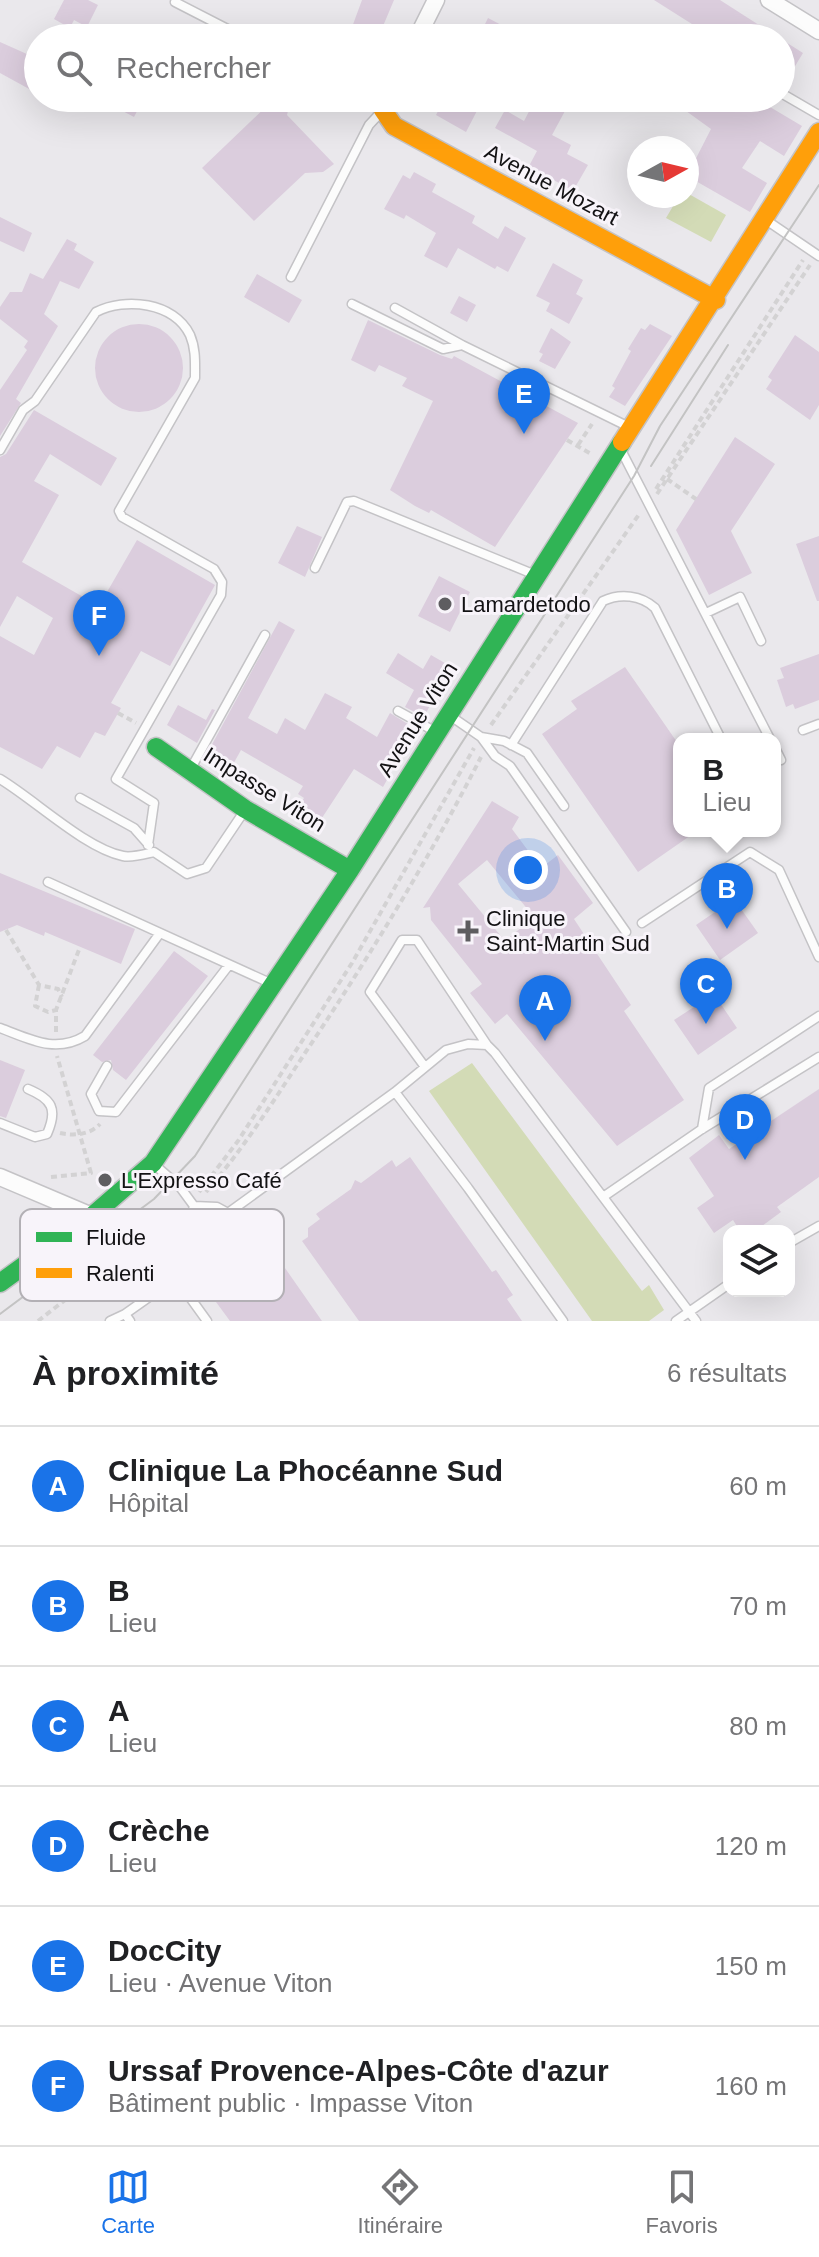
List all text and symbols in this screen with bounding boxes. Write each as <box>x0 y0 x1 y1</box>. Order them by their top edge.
search box <box>24 24 795 112</box>
icon: search <box>52 46 96 90</box>
text: Rechercher <box>116 51 271 84</box>
north arrow <box>627 136 699 208</box>
street label: Avenue Mozart <box>481 139 623 230</box>
pin: E <box>498 368 550 434</box>
pin: F <box>73 590 125 656</box>
place label: Lamardetodo <box>461 592 591 617</box>
marker: Lamardetodo <box>436 595 454 613</box>
street label: Avenue Viton <box>372 657 462 781</box>
popup <box>673 733 781 837</box>
street label: Impasse Viton <box>199 742 330 837</box>
text: B <box>702 753 724 786</box>
text: Lieu <box>702 787 752 817</box>
your location <box>508 850 548 890</box>
pin: B <box>701 863 753 929</box>
place label: Clinique Saint-Martin Sud <box>486 906 650 956</box>
marker: Clinique Saint-Martin Sud <box>457 920 479 942</box>
pin: C <box>680 958 732 1024</box>
pin: A <box>519 975 571 1041</box>
pin: D <box>719 1094 771 1160</box>
place label: L'Expresso Café <box>121 1168 282 1193</box>
marker: L'Expresso Café <box>96 1171 114 1189</box>
legend <box>20 1209 284 1301</box>
text: Fluide <box>86 1225 146 1250</box>
map controls <box>723 1225 795 1297</box>
button: layers <box>723 1225 795 1297</box>
text: Ralenti <box>86 1261 154 1286</box>
text: À proximité <box>32 1354 219 1392</box>
text: 6 résultats <box>667 1358 787 1388</box>
text: Clinique La Phocéanne Sud <box>108 1454 503 1487</box>
text: A <box>49 1471 67 1501</box>
text: 60 m <box>729 1471 787 1501</box>
text: Hôpital <box>108 1488 189 1518</box>
text: B <box>108 1574 130 1607</box>
text: B <box>49 1591 67 1621</box>
text: 70 m <box>729 1591 787 1621</box>
text: Lieu <box>108 1608 157 1638</box>
text: A <box>108 1694 130 1727</box>
text: C <box>49 1711 67 1741</box>
text: 80 m <box>729 1711 787 1741</box>
text: Lieu <box>108 1728 157 1758</box>
text: Crèche <box>108 1814 210 1847</box>
text: D <box>49 1831 67 1861</box>
text: 120 m <box>715 1831 787 1861</box>
text: Lieu <box>108 1848 157 1878</box>
text: DocCity <box>108 1934 221 1967</box>
text: E <box>49 1951 67 1981</box>
text: 150 m <box>715 1951 787 1981</box>
text: Lieu · Avenue Viton <box>108 1968 333 1998</box>
text: Urssaf Provence-Alpes-Côte d'azur <box>108 2054 609 2087</box>
text: F <box>50 2071 66 2101</box>
text: 160 m <box>715 2071 787 2101</box>
text: Bâtiment public · Impasse Viton <box>108 2088 473 2118</box>
tab: Carte <box>101 2165 155 2239</box>
tab: Itinéraire <box>358 2165 443 2239</box>
tab: Favoris <box>646 2165 718 2239</box>

